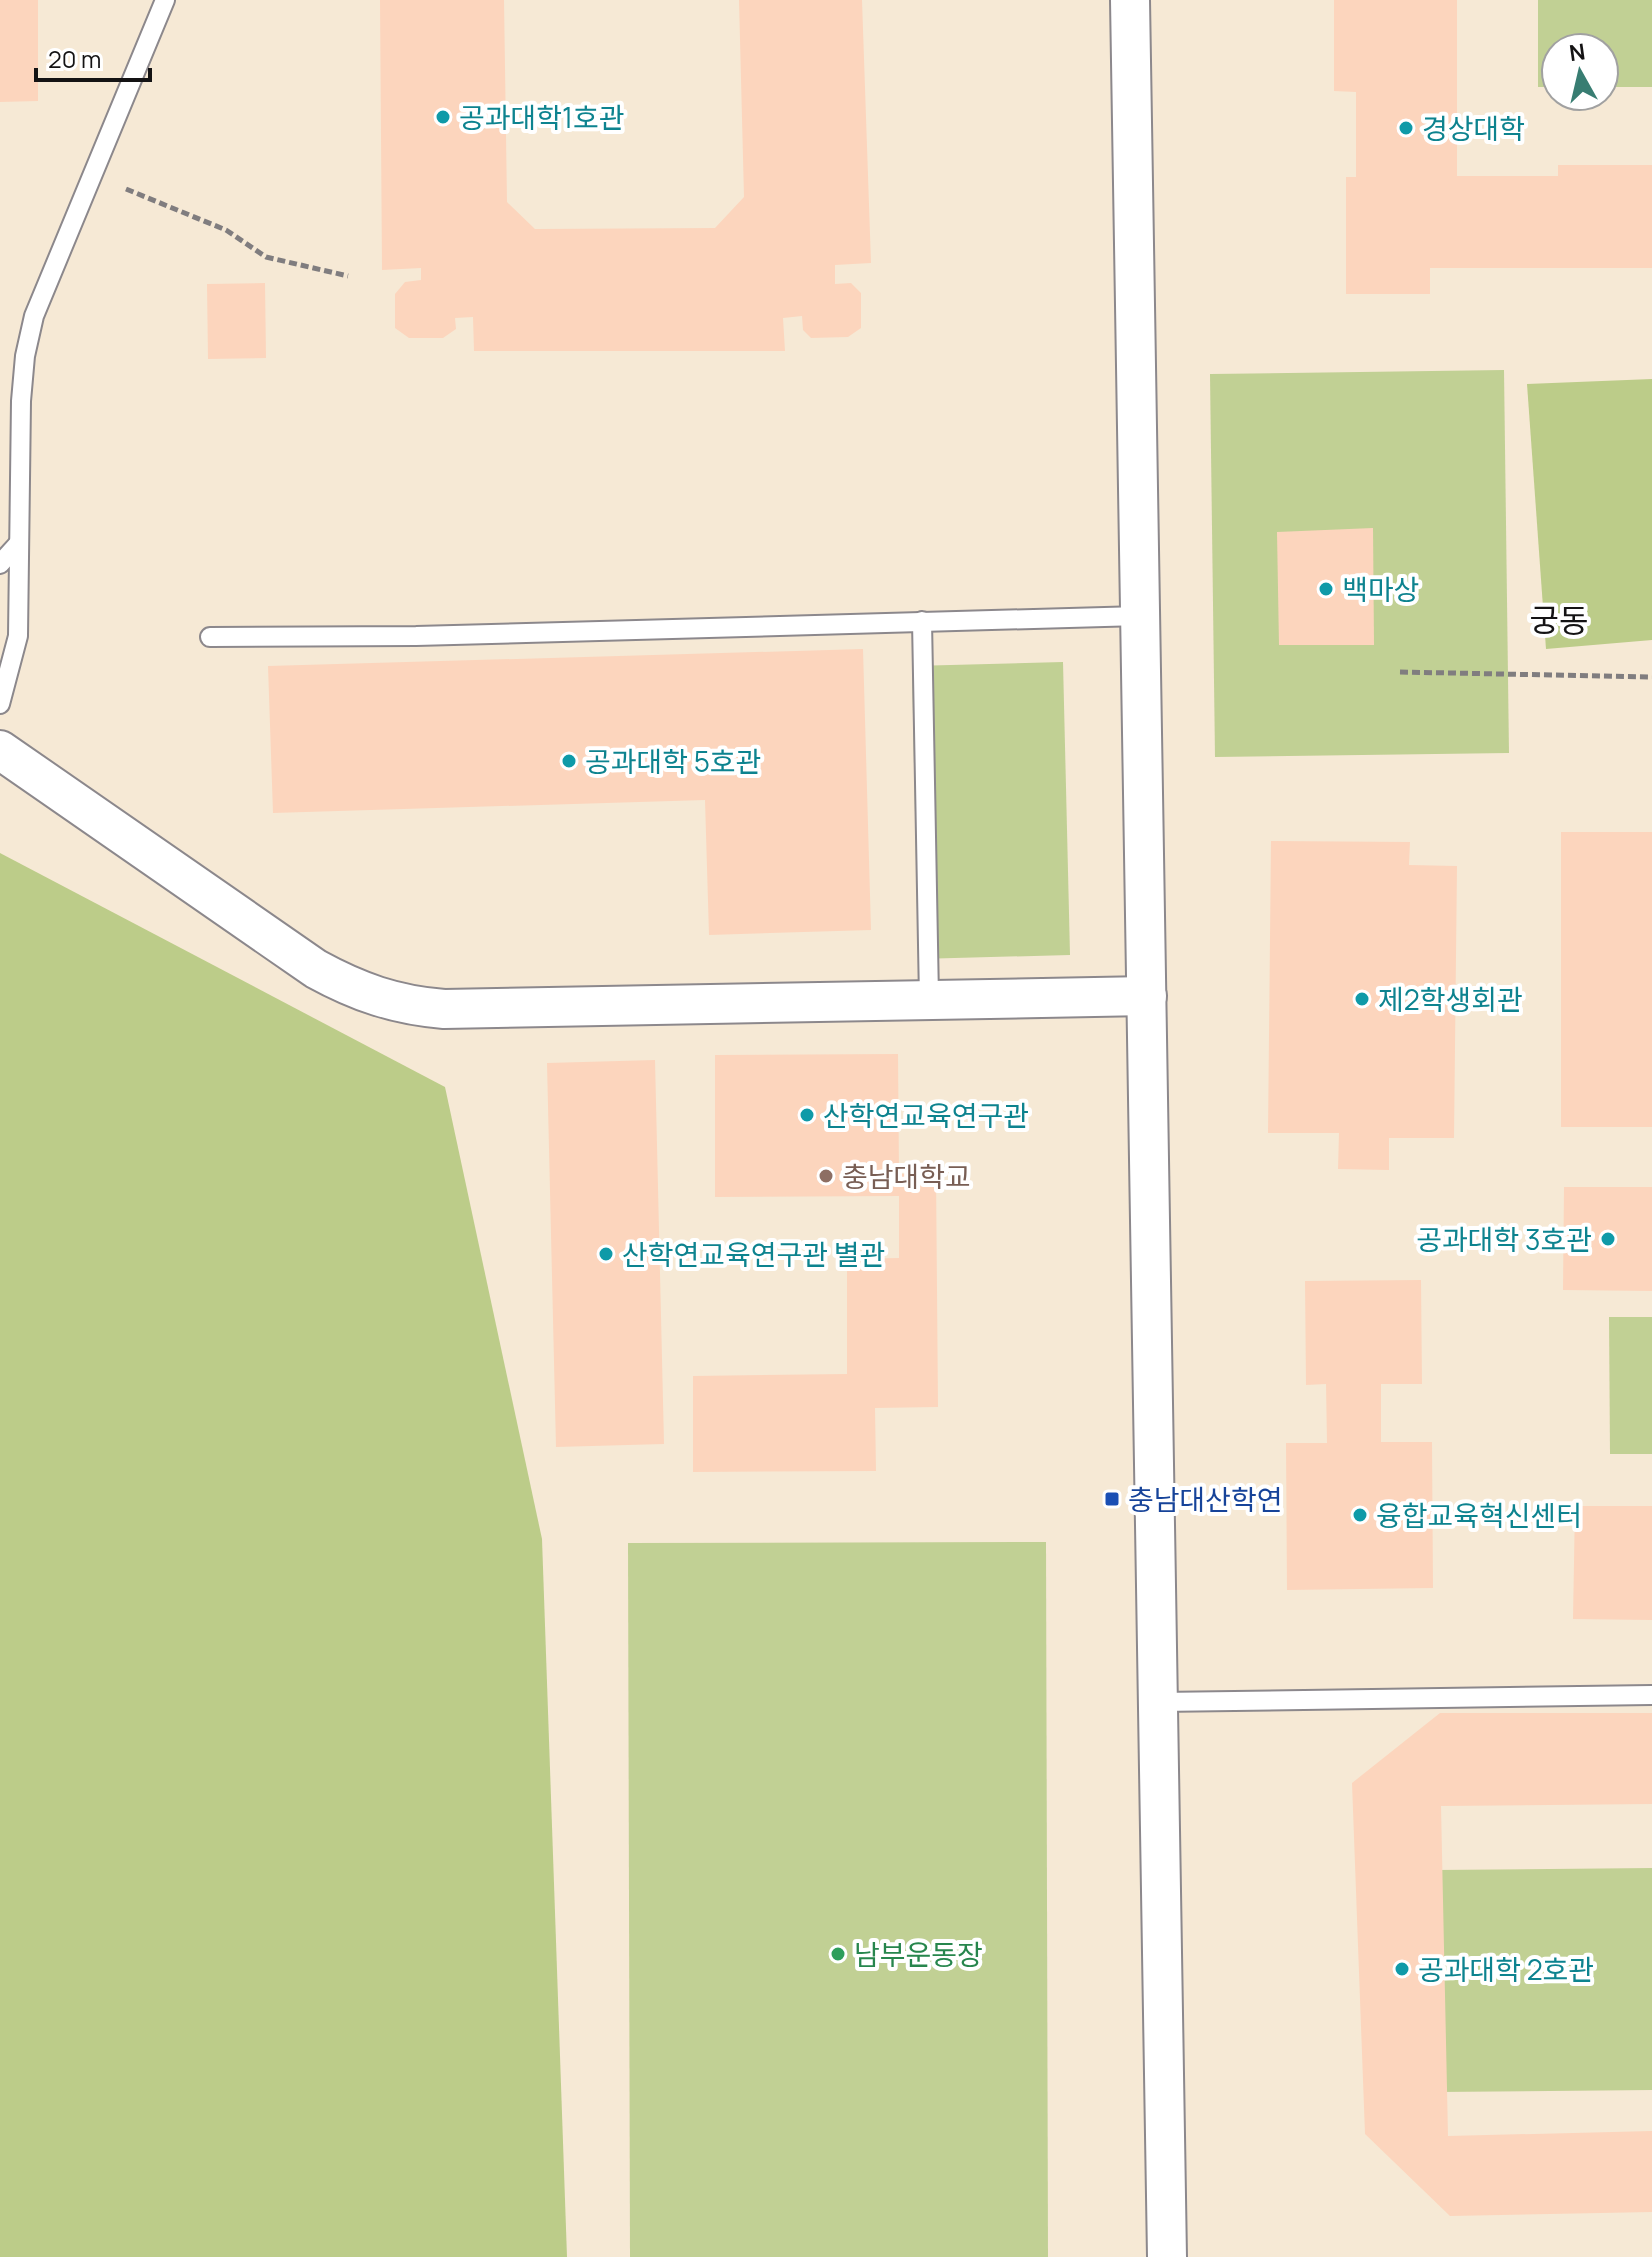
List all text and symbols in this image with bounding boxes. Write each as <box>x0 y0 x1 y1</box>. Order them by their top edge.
scale bar <box>36 32 150 82</box>
north arrow <box>1540 32 1620 112</box>
text: N <box>1567 36 1587 68</box>
text: 20 m <box>48 42 101 75</box>
place label: 공과대학1호관 <box>459 98 624 136</box>
marker: 공과대학1호관 <box>434 108 452 126</box>
place label: 경상대학 <box>1422 109 1525 147</box>
marker: 경상대학 <box>1397 119 1415 137</box>
place label: 백마상 <box>1342 570 1419 608</box>
marker: 백마상 <box>1317 580 1335 598</box>
district label: 궁동 <box>1530 598 1588 642</box>
place label: 공과대학 5호관 <box>585 742 761 780</box>
marker: 공과대학 5호관 <box>560 752 578 770</box>
place label: 제2학생회관 <box>1378 980 1523 1018</box>
marker: 제2학생회관 <box>1353 990 1371 1008</box>
place label: 산학연교육연구관 <box>823 1096 1029 1134</box>
marker: 산학연교육연구관 <box>798 1106 816 1124</box>
place label: 충남대학교 <box>842 1157 971 1195</box>
marker: 충남대학교 <box>817 1167 835 1185</box>
place label: 공과대학 3호관 <box>1416 1220 1592 1258</box>
marker: 공과대학 3호관 <box>1599 1230 1617 1248</box>
place label: 산학연교육연구관 별관 <box>622 1235 885 1273</box>
marker: 산학연교육연구관 별관 <box>597 1245 615 1263</box>
place label: 충남대산학연 <box>1128 1480 1283 1518</box>
marker: 충남대산학연 <box>1103 1490 1121 1508</box>
place label: 융합교육혁신센터 <box>1376 1496 1582 1534</box>
marker: 융합교육혁신센터 <box>1351 1506 1369 1524</box>
place label: 남부운동장 <box>854 1935 983 1973</box>
marker: 남부운동장 <box>829 1945 847 1963</box>
place label: 공과대학 2호관 <box>1418 1950 1594 1988</box>
marker: 공과대학 2호관 <box>1393 1960 1411 1978</box>

